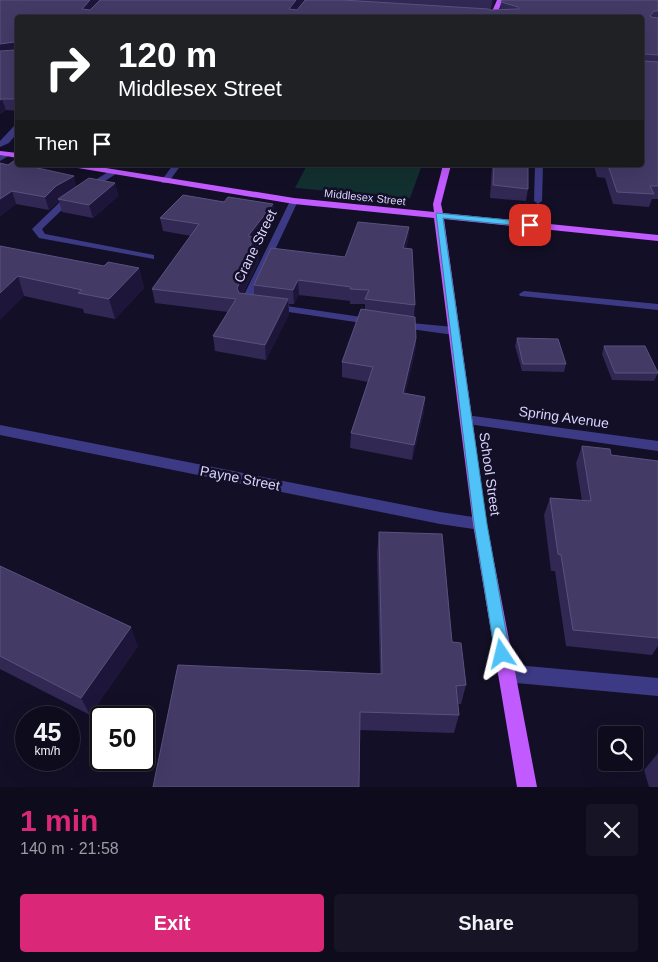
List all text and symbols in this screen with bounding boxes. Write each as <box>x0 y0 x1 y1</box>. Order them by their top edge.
icon: right <box>35 35 100 100</box>
text: 120 m <box>118 35 217 74</box>
text: Middlesex Street <box>118 76 282 101</box>
icon: arrive <box>88 130 116 158</box>
text: Then <box>35 133 78 154</box>
street label: Middlesex Street <box>324 187 406 207</box>
pin <box>509 204 551 246</box>
street label: Crane Street <box>230 207 280 285</box>
icon: arrive <box>516 211 544 239</box>
street label: Spring Avenue <box>518 403 610 431</box>
street label: School Street <box>476 431 504 517</box>
street label: Payne Street <box>199 462 281 494</box>
position arrow <box>475 627 527 679</box>
speed limit sign: 50 <box>90 706 155 771</box>
text: 45 <box>34 718 61 746</box>
map controls <box>598 726 643 771</box>
button: search <box>598 726 643 771</box>
text: km/h <box>34 744 61 758</box>
text: 1 min <box>20 804 98 837</box>
button: close <box>586 804 638 856</box>
text: 140 m · 21:58 <box>20 840 119 857</box>
button: Exit <box>20 894 324 952</box>
button: Share <box>334 894 638 952</box>

